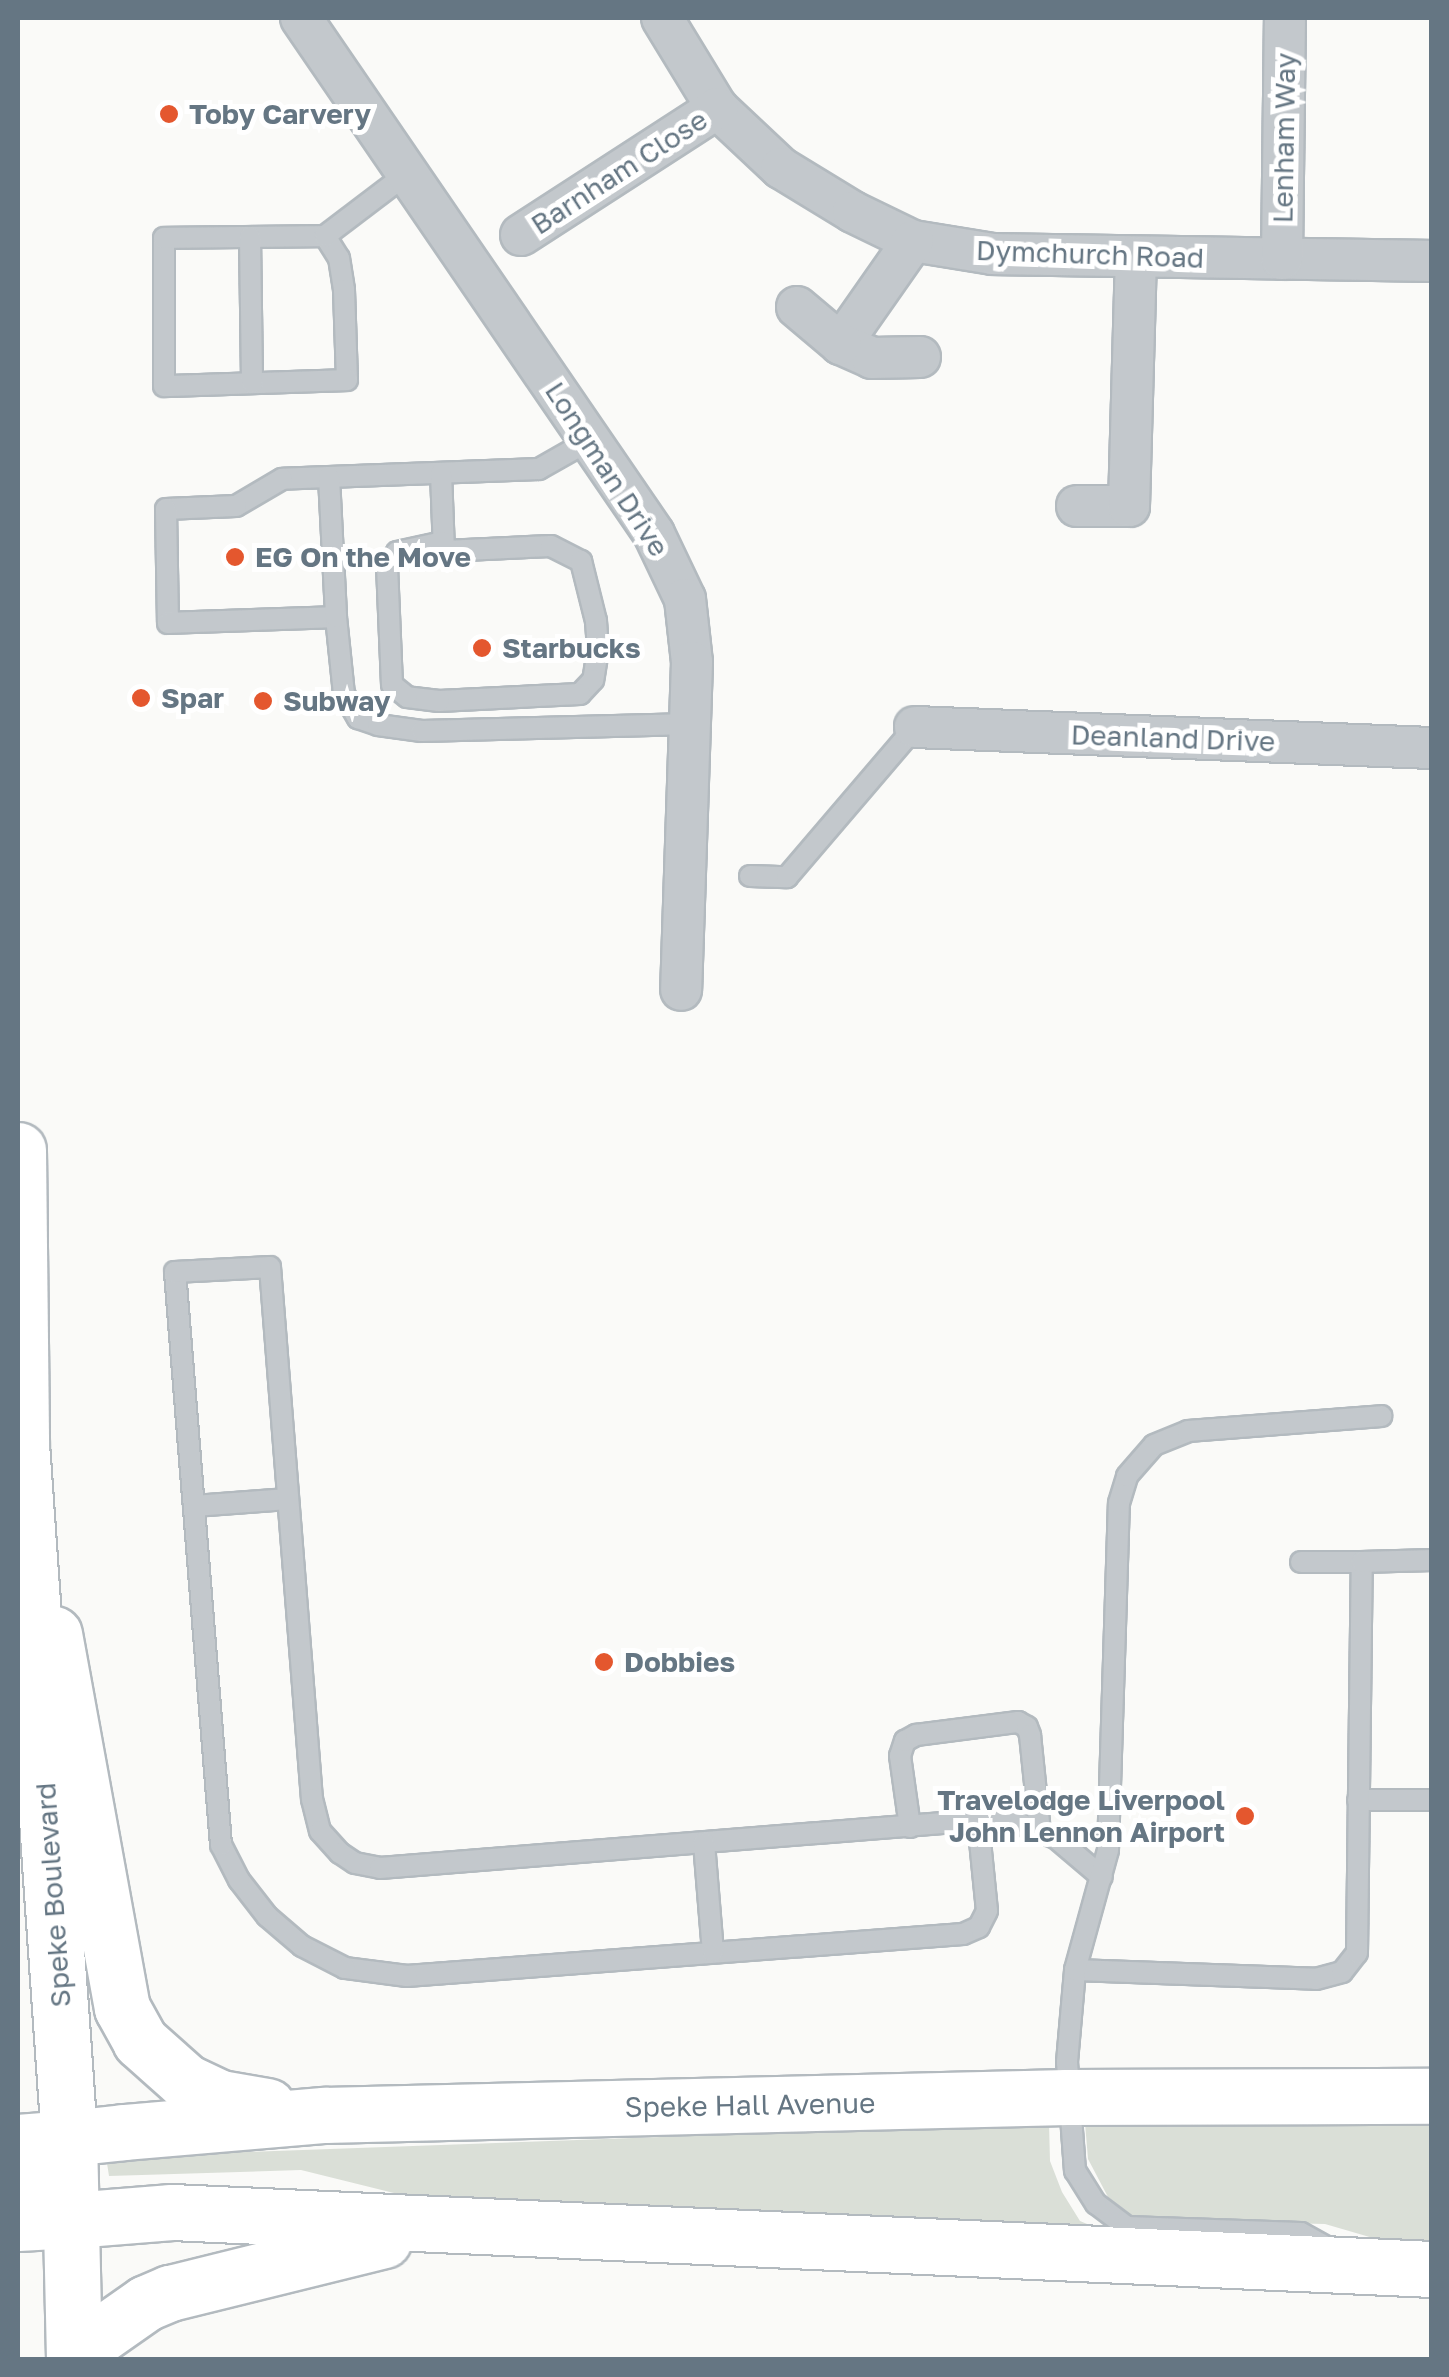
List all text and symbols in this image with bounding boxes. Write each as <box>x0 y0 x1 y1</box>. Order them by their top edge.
street label: Lenham Way <box>1266 52 1302 224</box>
place label: Toby Carvery <box>189 97 371 131</box>
marker: Toby Carvery <box>158 103 180 125</box>
street label: Barnham Close <box>525 103 713 241</box>
street label: Dymchurch Road <box>975 233 1205 275</box>
street label: Longman Drive <box>538 376 676 562</box>
place label: EG On the Move <box>255 540 471 574</box>
marker: EG On the Move <box>224 546 246 568</box>
place label: Starbucks <box>502 631 641 665</box>
marker: Starbucks <box>471 637 493 659</box>
place label: Spar <box>161 681 224 715</box>
place label: Subway <box>283 684 391 718</box>
marker: Spar <box>130 687 152 709</box>
marker: Subway <box>252 690 274 712</box>
street label: Deanland Drive <box>1070 718 1276 758</box>
place label: Dobbies <box>624 1645 735 1679</box>
marker: Dobbies <box>593 1651 615 1673</box>
street label: Speke Boulevard <box>28 1781 78 2009</box>
place label: Travelodge Liverpool John Lennon Airport <box>937 1783 1225 1849</box>
marker: Travelodge Liverpool John Lennon Airport <box>1234 1805 1256 1827</box>
street label: Speke Hall Avenue <box>624 2086 876 2124</box>

